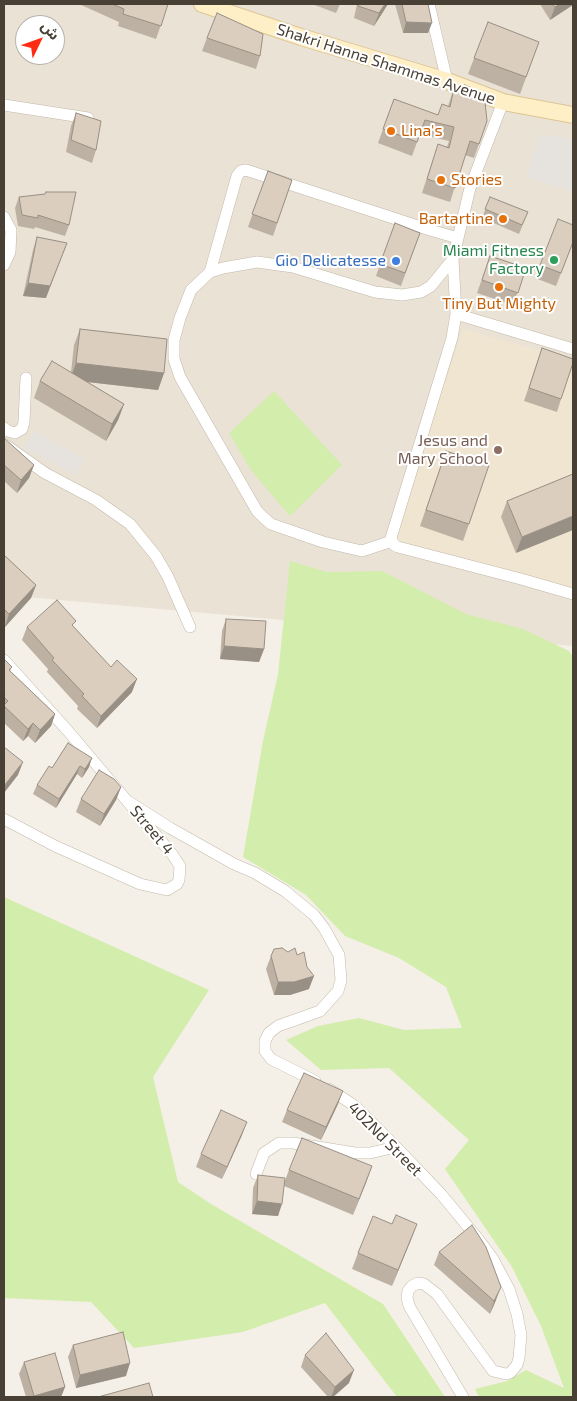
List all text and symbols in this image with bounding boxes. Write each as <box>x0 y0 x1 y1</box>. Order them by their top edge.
north arrow <box>15 15 65 65</box>
text: ش <box>38 17 64 43</box>
street label: Shakri Hanna Shammas Avenue <box>274 20 498 108</box>
place label: Lina's <box>401 121 443 141</box>
marker: Lina's <box>385 125 397 137</box>
place label: Stories <box>451 170 502 190</box>
marker: Stories <box>435 174 447 186</box>
place label: Bartartine <box>419 209 493 229</box>
marker: Bartartine <box>497 213 509 225</box>
place label: Miami Fitness Factory <box>443 241 544 279</box>
place label: Gio Delicatesse <box>275 251 386 271</box>
marker: Miami Fitness Factory <box>548 254 560 266</box>
marker: Gio Delicatesse <box>390 255 402 267</box>
marker: Tiny But Mighty <box>493 281 505 293</box>
place label: Tiny But Mighty <box>442 294 556 314</box>
place label: Jesus and Mary School <box>398 431 488 469</box>
marker: Jesus and Mary School <box>492 444 504 456</box>
street label: Street 4 <box>126 802 178 858</box>
street label: 402Nd Street <box>344 1098 426 1180</box>

